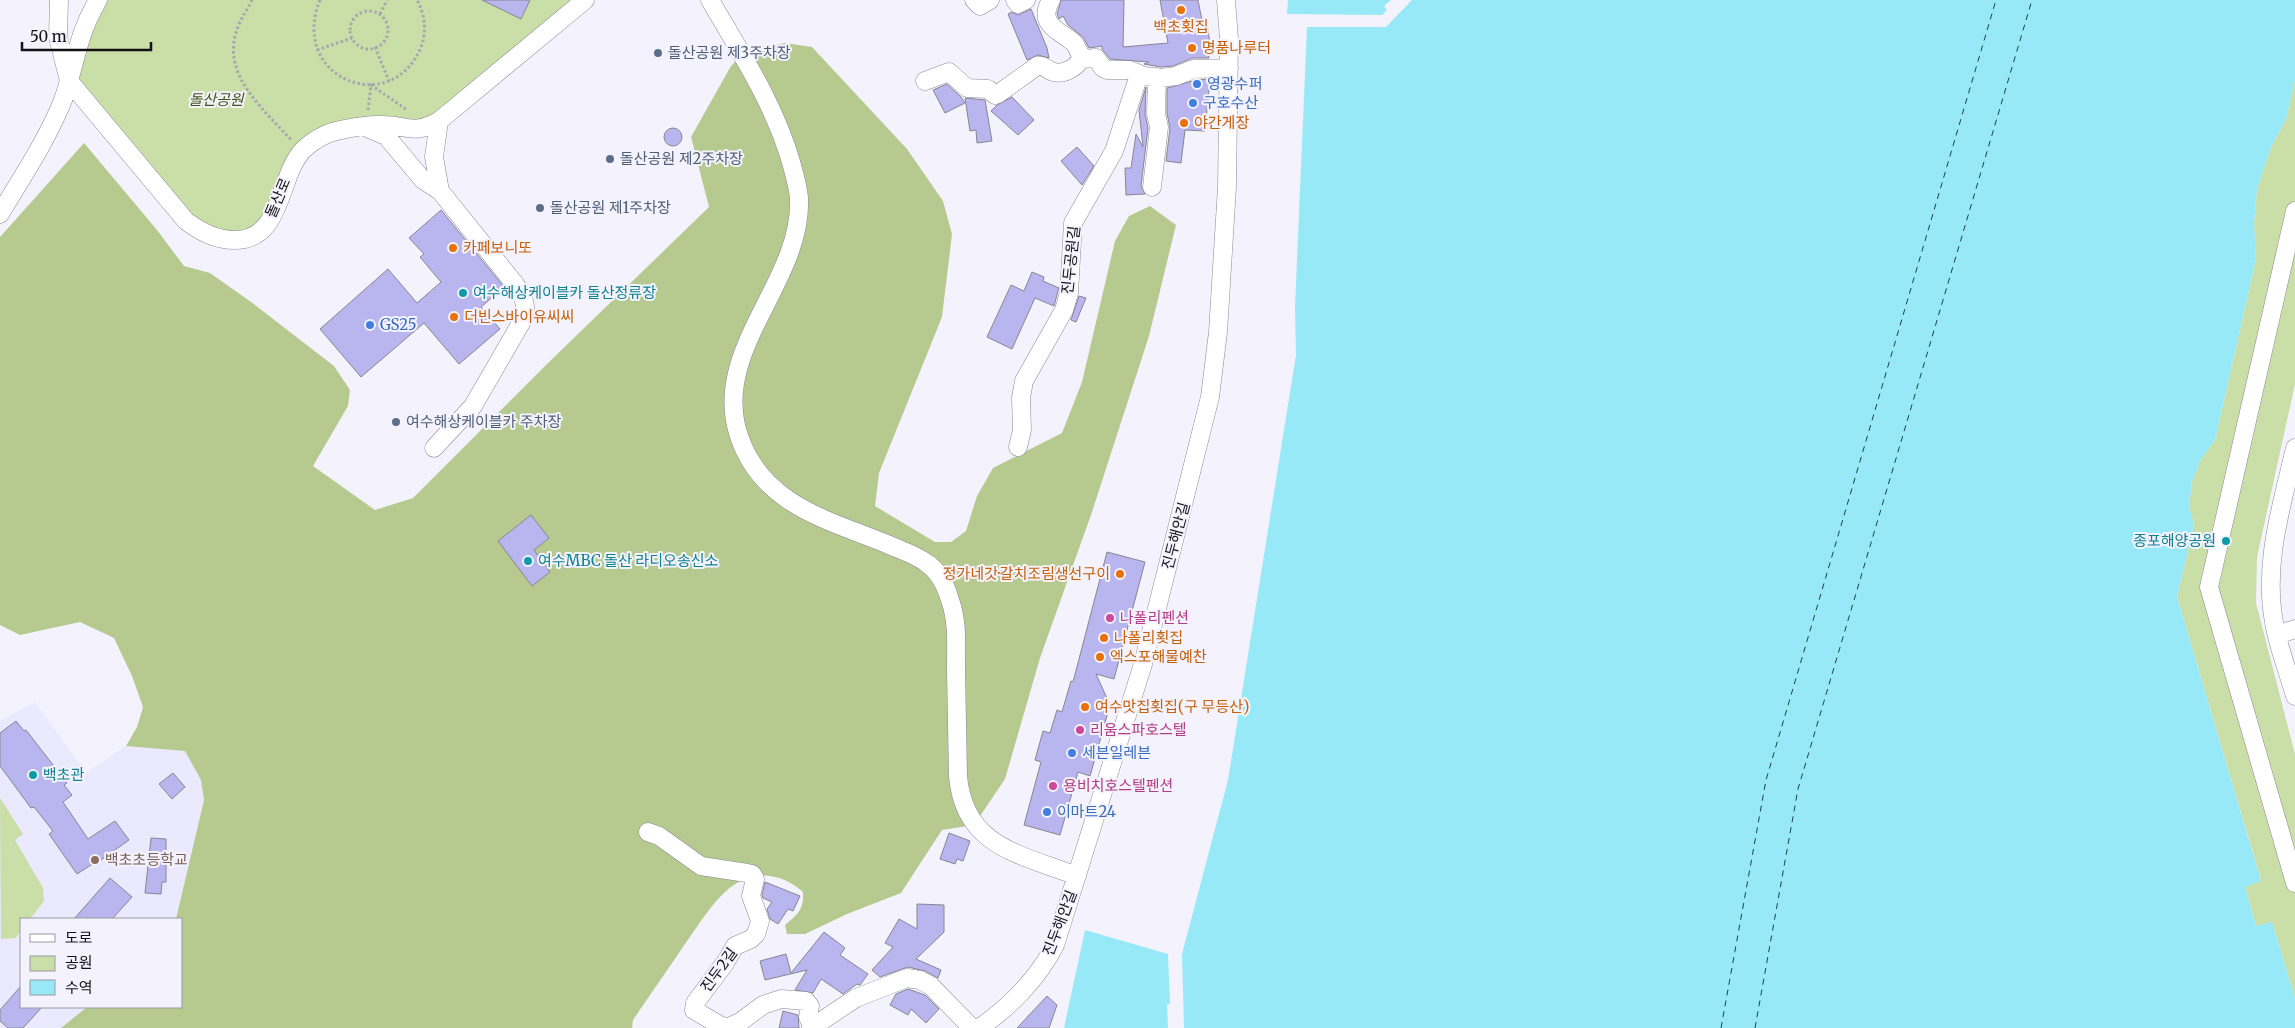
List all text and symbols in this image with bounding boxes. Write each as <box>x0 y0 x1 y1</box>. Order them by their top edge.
marker: 백초횟집 <box>1175 4 1187 16</box>
place label: 백초횟집 <box>1153 17 1209 36</box>
scale bar <box>22 20 151 52</box>
text: 50 m <box>30 27 67 46</box>
place label: 명품나루터 <box>1202 38 1271 57</box>
marker: 명품나루터 <box>1186 42 1198 54</box>
place label: 돌산공원 제3주차장 <box>668 43 791 62</box>
marker: 돌산공원 제3주차장 <box>652 47 664 59</box>
place label: 영광수퍼 <box>1207 74 1262 93</box>
marker: 영광수퍼 <box>1191 78 1203 90</box>
park label: 돌산공원 <box>188 90 245 109</box>
place label: 구호수산 <box>1203 93 1258 112</box>
marker: 구호수산 <box>1187 97 1199 109</box>
place label: 야간게장 <box>1194 113 1249 132</box>
marker: 야간게장 <box>1178 117 1190 129</box>
place label: 돌산공원 제2주차장 <box>620 149 743 168</box>
marker: 돌산공원 제2주차장 <box>604 153 616 165</box>
street label: 돌산로 <box>261 175 294 221</box>
place label: 돌산공원 제1주차장 <box>550 198 671 217</box>
marker: 돌산공원 제1주차장 <box>534 202 546 214</box>
street label: 진두공원길 <box>1057 225 1084 295</box>
place label: 카페보니또 <box>463 238 532 257</box>
marker: 카페보니또 <box>447 242 459 254</box>
place label: 여수해상케이블카 돌산정류장 <box>473 283 656 302</box>
marker: 여수해상케이블카 돌산정류장 <box>457 287 469 299</box>
place label: 더빈스바이유씨씨 <box>464 307 574 326</box>
marker: 더빈스바이유씨씨 <box>448 311 460 323</box>
place label: GS25 <box>380 315 416 334</box>
marker: GS25 <box>364 319 376 331</box>
place label: 여수해상케이블카 주차장 <box>406 412 562 431</box>
marker: 여수해상케이블카 주차장 <box>390 416 402 428</box>
street label: 진두해안길 <box>1157 500 1194 572</box>
place label: 종포해양공원 <box>2133 531 2216 550</box>
marker: 종포해양공원 <box>2220 535 2232 547</box>
place label: 여수MBC 돌산 라디오송신소 <box>538 551 718 570</box>
marker: 여수MBC 돌산 라디오송신소 <box>522 555 534 567</box>
place label: 정가네갓·갈치조림생선구이 <box>943 564 1110 583</box>
marker: 정가네갓·갈치조림생선구이 <box>1114 568 1126 580</box>
place label: 나폴리펜션 <box>1120 608 1189 627</box>
marker: 나폴리펜션 <box>1104 612 1116 624</box>
place label: 나폴리횟집 <box>1114 628 1183 647</box>
marker: 나폴리횟집 <box>1098 632 1110 644</box>
place label: 엑스포해물예찬 <box>1110 647 1207 666</box>
marker: 엑스포해물예찬 <box>1094 651 1106 663</box>
place label: 여수맛집횟집(구 무등산) <box>1095 697 1249 716</box>
marker: 여수맛집횟집(구 무등산) <box>1079 701 1091 713</box>
place label: 리움스파호스텔 <box>1090 720 1187 739</box>
marker: 리움스파호스텔 <box>1074 724 1086 736</box>
place label: 세븐일레븐 <box>1082 743 1151 762</box>
marker: 세븐일레븐 <box>1066 747 1078 759</box>
place label: 백초관 <box>43 765 85 784</box>
marker: 백초관 <box>27 769 39 781</box>
place label: 용비치호스텔펜션 <box>1063 776 1173 795</box>
marker: 용비치호스텔펜션 <box>1047 780 1059 792</box>
place label: 이마트24 <box>1057 802 1116 821</box>
marker: 이마트24 <box>1041 806 1053 818</box>
place label: 백초초등학교 <box>105 850 188 869</box>
marker: 백초초등학교 <box>89 854 101 866</box>
street label: 진두해안길 <box>1038 887 1081 958</box>
legend <box>20 918 182 1008</box>
text: 도로 <box>65 928 93 947</box>
street label: 진두2길 <box>696 944 741 996</box>
text: 공원 <box>65 953 93 972</box>
text: 수역 <box>65 978 93 997</box>

